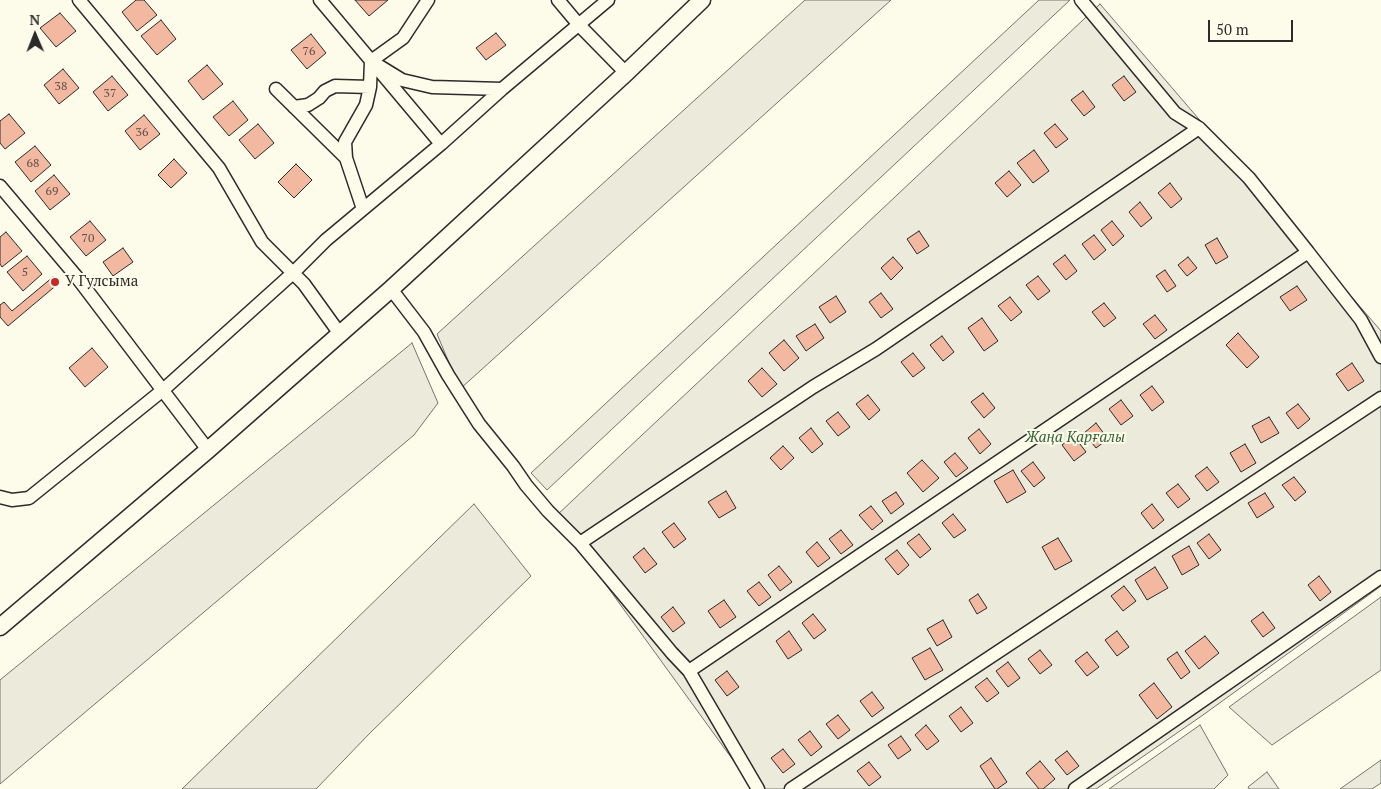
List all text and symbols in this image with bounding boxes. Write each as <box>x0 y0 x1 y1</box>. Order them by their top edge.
north arrow <box>10 10 60 60</box>
text: N <box>29 10 40 29</box>
scale bar <box>1211 10 1296 42</box>
text: 50 m <box>1216 19 1249 39</box>
house number: 76 <box>303 45 315 59</box>
house number: 38 <box>55 80 67 94</box>
house number: 37 <box>104 87 116 101</box>
house number: 36 <box>136 126 148 140</box>
house number: 68 <box>27 157 39 171</box>
house number: 69 <box>46 185 58 199</box>
house number: 70 <box>82 232 94 246</box>
house number: 5 <box>22 266 28 280</box>
place label: У Гулсыма <box>65 273 138 291</box>
marker: У Гулсыма <box>49 276 61 288</box>
park label: Жаңа Қарғалы <box>1025 429 1125 447</box>

